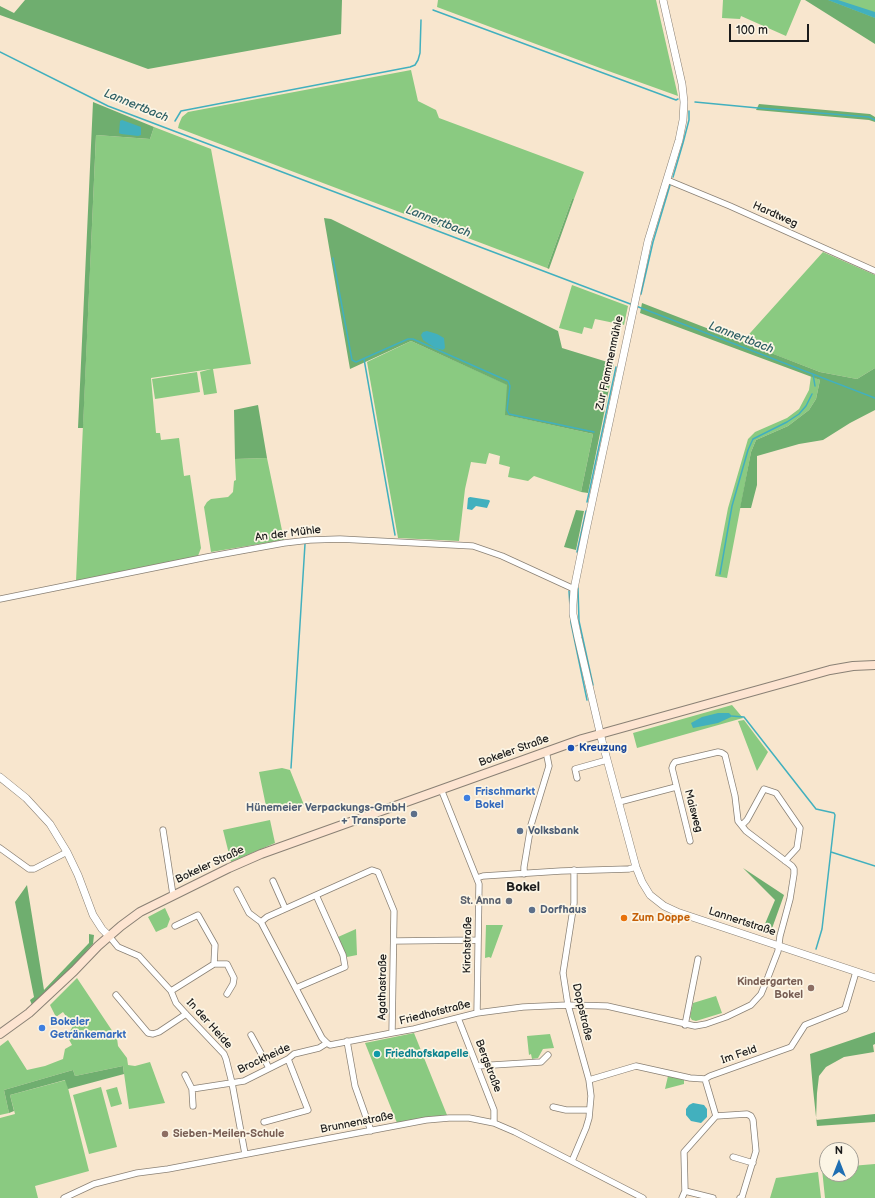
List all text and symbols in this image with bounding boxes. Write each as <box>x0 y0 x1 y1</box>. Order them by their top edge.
scale bar <box>731 16 811 42</box>
text: 100 m <box>736 23 768 38</box>
water label: Lannertbach <box>102 87 170 125</box>
street label: Hardtweg <box>750 199 800 231</box>
water label: Lannertbach <box>403 203 473 241</box>
street label: Zur Flammenmühle <box>594 315 626 411</box>
water label: Lannertbach <box>706 319 776 357</box>
street label: An der Mühle <box>254 523 322 545</box>
street label: Bokeler Straße <box>477 732 551 770</box>
place label: Kreuzung <box>579 741 627 755</box>
marker: Kreuzung <box>566 743 576 753</box>
place label: Frischmarkt Bokel <box>475 785 535 811</box>
street label: Maisweg <box>681 788 705 834</box>
marker: Frischmarkt Bokel <box>462 793 472 803</box>
place label: Hünemeier Verpackungs-GmbH + Transporte <box>246 801 406 827</box>
marker: Hünemeier Verpackungs-GmbH + Transporte <box>409 809 419 819</box>
place label: Volksbank <box>528 824 579 838</box>
marker: Volksbank <box>515 826 525 836</box>
street label: Bokeler Straße <box>174 843 246 887</box>
district label: Bokel <box>506 880 540 896</box>
place label: St. Anna <box>460 894 501 908</box>
marker: St. Anna <box>504 896 514 906</box>
place label: Dorfhaus <box>540 903 586 917</box>
marker: Dorfhaus <box>527 905 537 915</box>
street label: Lannertstraße <box>707 905 777 939</box>
place label: Zum Doppe <box>632 911 690 925</box>
marker: Zum Doppe <box>619 913 629 923</box>
street label: Kirchstraße <box>461 916 475 974</box>
street label: Agathastraße <box>376 954 390 1020</box>
place label: Kindergarten Bokel <box>737 975 803 1001</box>
street label: Doppstraße <box>569 982 595 1042</box>
marker: Kindergarten Bokel <box>806 983 816 993</box>
street label: In der Heide <box>183 996 235 1052</box>
street label: Friedhofstraße <box>398 998 472 1028</box>
place label: Bokeler Getränkemarkt <box>50 1015 126 1041</box>
marker: Bokeler Getränkemarkt <box>37 1023 47 1033</box>
street label: Bergstraße <box>472 1038 504 1094</box>
street label: Brockheide <box>235 1041 293 1077</box>
street label: Im Feld <box>719 1043 759 1067</box>
place label: Friedhofskapelle <box>385 1047 469 1061</box>
marker: Friedhofskapelle <box>372 1049 382 1059</box>
street label: Brunnenstraße <box>319 1109 395 1137</box>
place label: Sieben-Meilen-Schule <box>173 1127 284 1141</box>
marker: Sieben-Meilen-Schule <box>160 1129 170 1139</box>
north arrow <box>819 1142 859 1182</box>
text: N <box>835 1144 843 1157</box>

